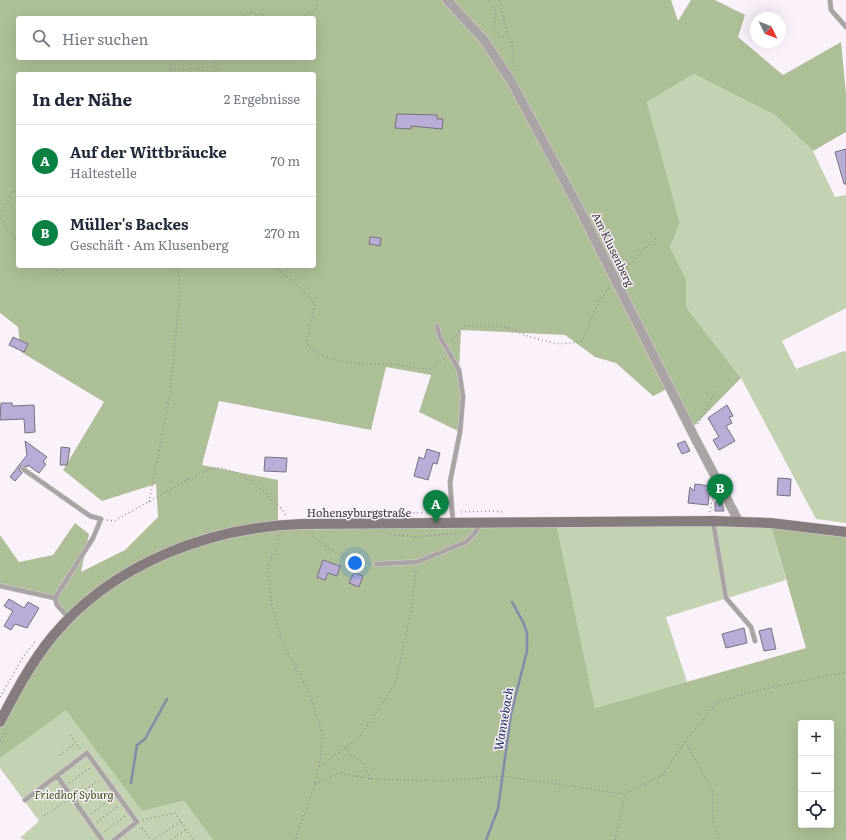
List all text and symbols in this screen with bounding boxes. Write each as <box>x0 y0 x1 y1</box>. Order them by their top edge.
north arrow <box>750 12 786 48</box>
search box <box>16 16 316 60</box>
icon: search <box>30 27 52 49</box>
text: Hier suchen <box>62 27 148 50</box>
text: In der Nähe <box>32 86 132 111</box>
text: 2 Ergebnisse <box>224 89 300 108</box>
text: Auf der Wittbräucke <box>70 140 227 163</box>
text: A <box>40 151 50 170</box>
text: 70 m <box>271 151 300 170</box>
text: Haltestelle <box>70 163 137 182</box>
street label: Am Klusenberg <box>589 209 639 290</box>
text: Müller's Backes <box>70 212 188 235</box>
text: B <box>41 223 49 242</box>
text: 270 m <box>264 223 300 242</box>
text: Geschäft · Am Klusenberg <box>70 235 229 254</box>
pin: B <box>707 474 733 507</box>
pin: A <box>423 490 449 523</box>
street label: Hohensyburgstraße <box>307 504 412 520</box>
your location <box>345 553 365 573</box>
water label: Wannebach <box>489 686 517 752</box>
map controls <box>798 720 834 828</box>
button: + <box>798 720 834 756</box>
button: − <box>798 756 834 792</box>
park label: Friedhof Syburg <box>34 786 114 802</box>
button: locate <box>798 792 834 828</box>

